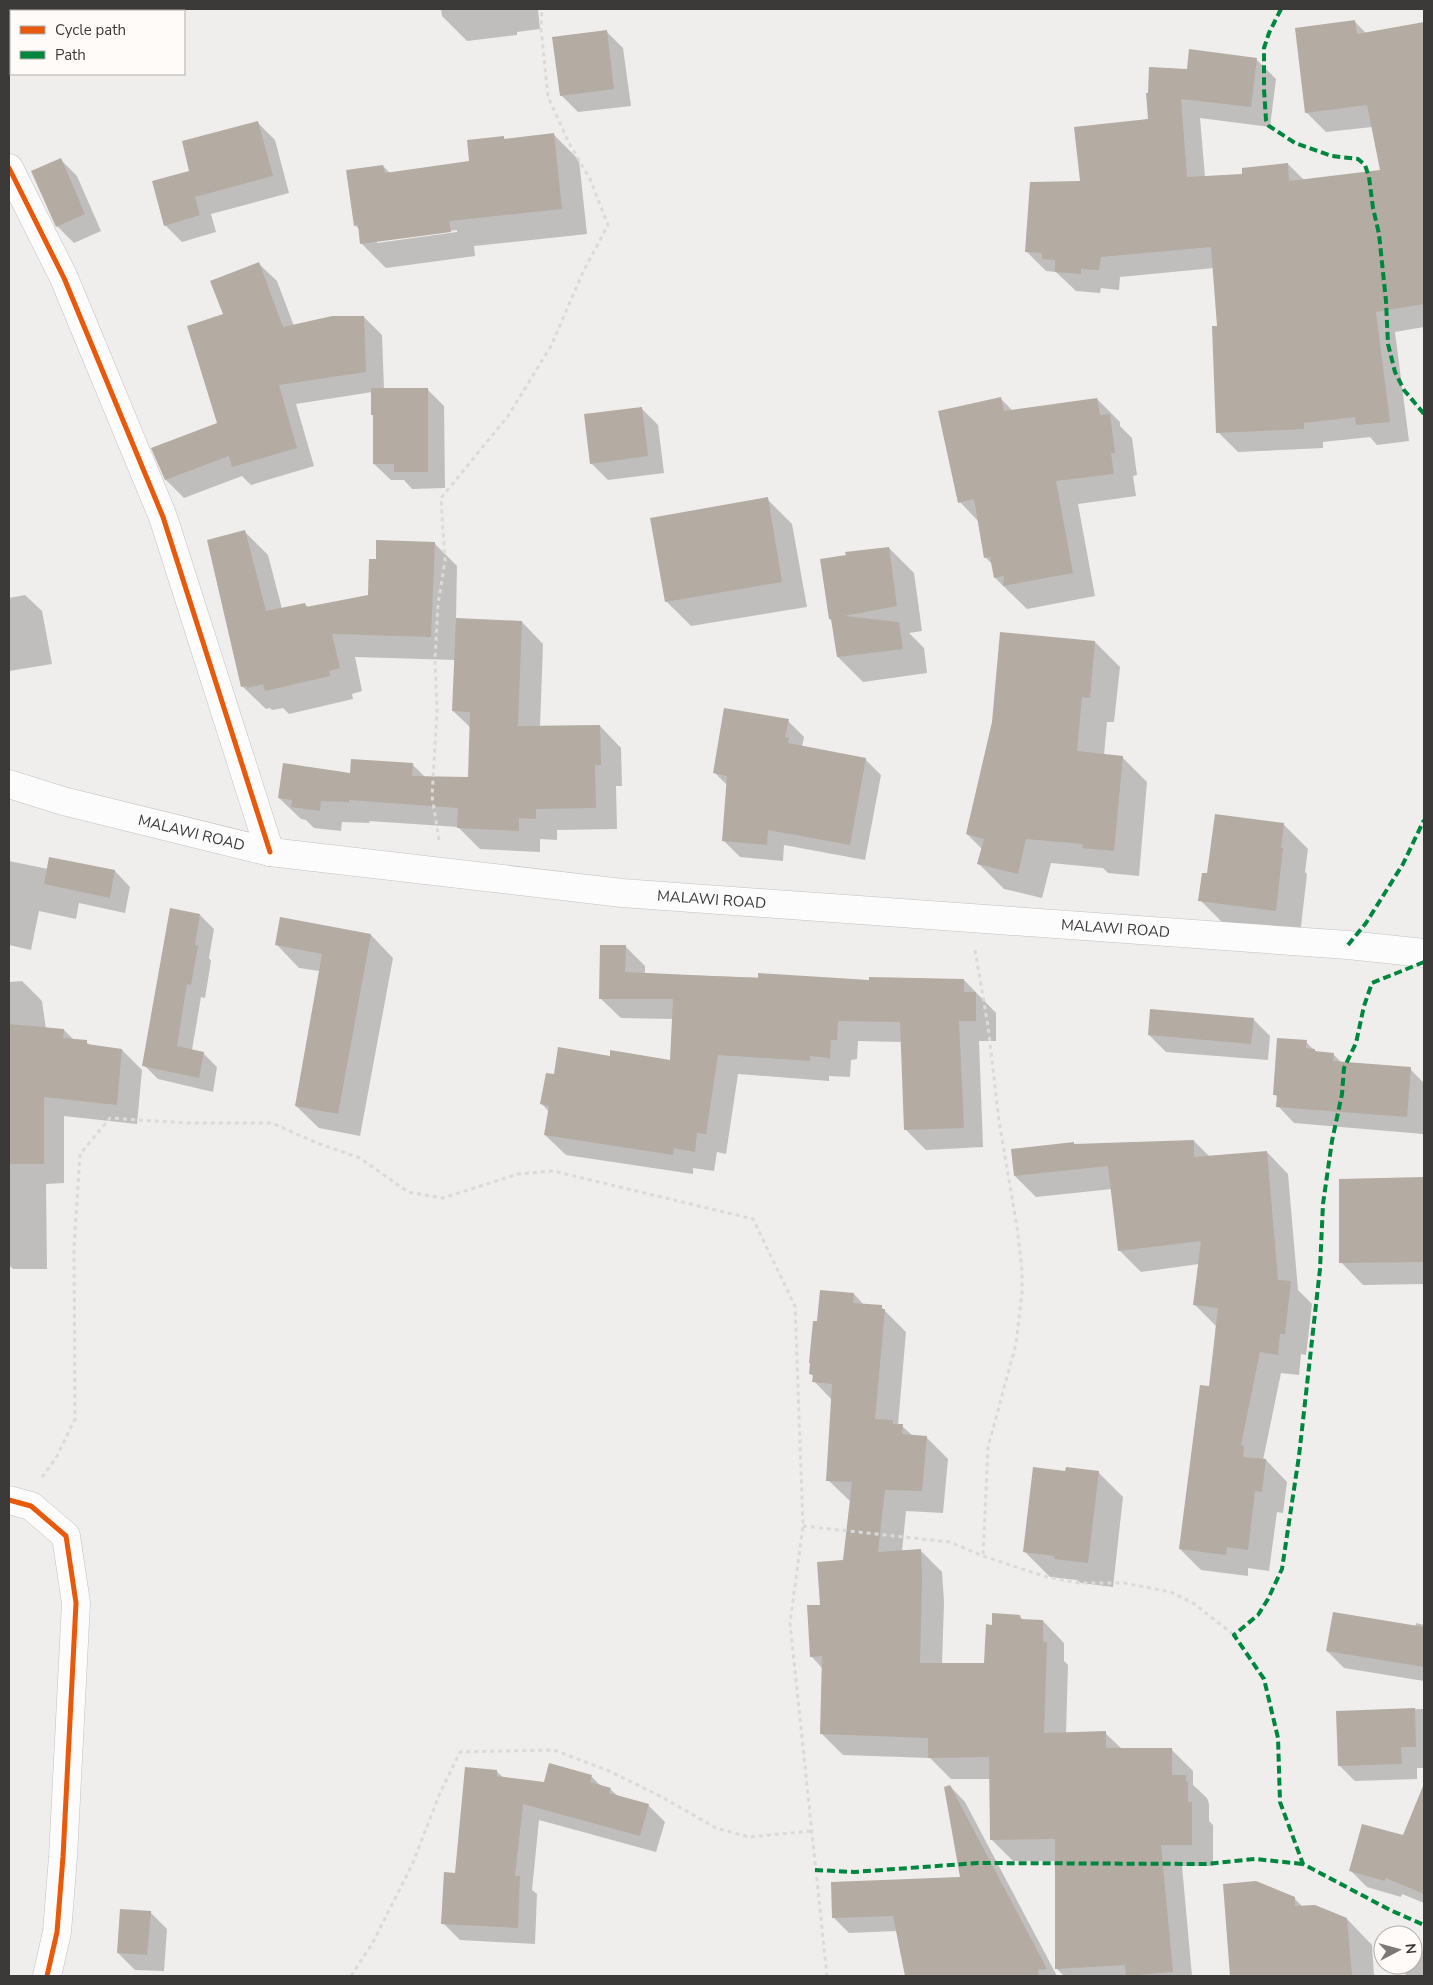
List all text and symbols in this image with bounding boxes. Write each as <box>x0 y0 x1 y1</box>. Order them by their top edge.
legend <box>10 10 185 75</box>
text: Cycle path <box>55 20 126 40</box>
text: Path <box>55 45 86 65</box>
street label: MALAWI ROAD <box>136 810 247 855</box>
street label: MALAWI ROAD <box>656 886 767 913</box>
street label: MALAWI ROAD <box>1060 914 1171 942</box>
north arrow <box>1373 1925 1423 1975</box>
text: N <box>1400 1942 1420 1955</box>

